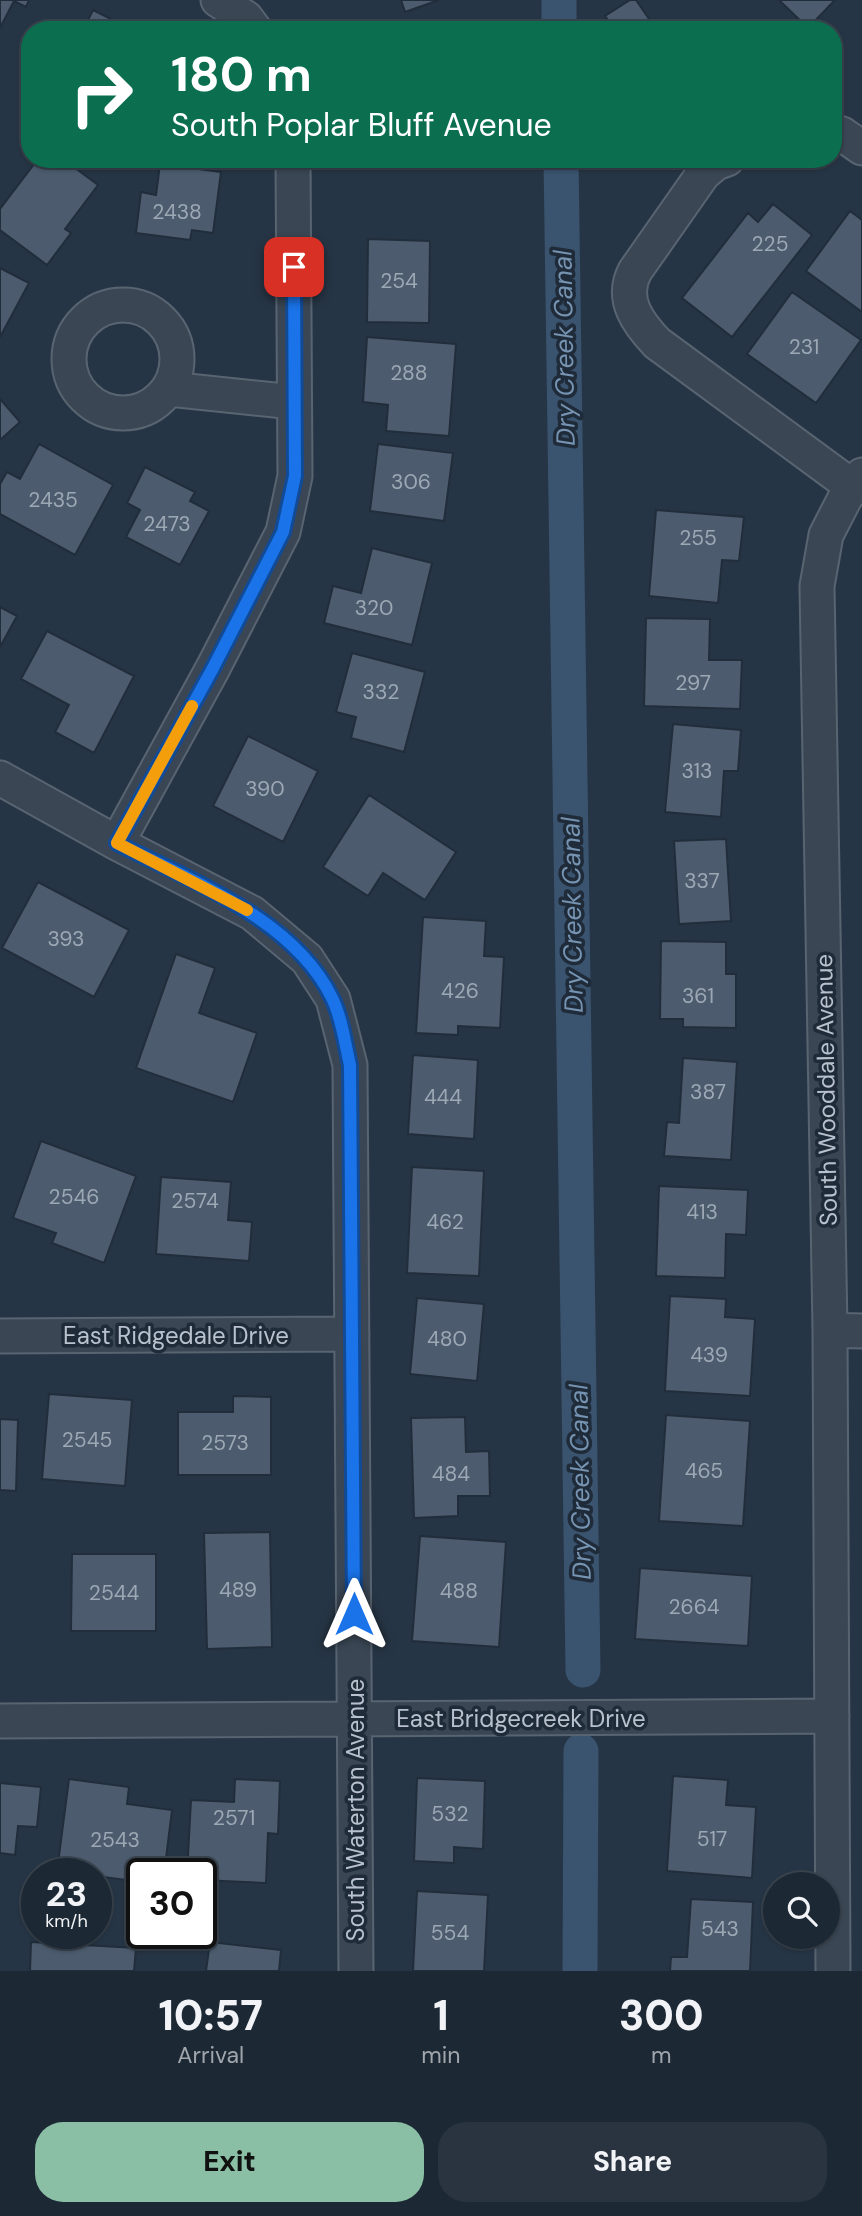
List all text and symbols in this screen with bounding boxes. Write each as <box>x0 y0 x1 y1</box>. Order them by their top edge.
text: 180 m <box>171 42 312 106</box>
icon: right <box>56 49 147 140</box>
text: South Poplar Bluff Avenue <box>171 104 552 146</box>
house number: 2438 <box>152 198 202 226</box>
house number: 225 <box>751 230 789 258</box>
pin <box>264 237 324 297</box>
icon: arrive <box>275 248 313 286</box>
water label: Dry Creek Canal <box>545 249 583 446</box>
house number: 254 <box>380 267 418 295</box>
house number: 231 <box>789 333 819 361</box>
house number: 288 <box>390 359 428 387</box>
house number: 306 <box>391 468 431 496</box>
house number: 2435 <box>28 486 78 514</box>
house number: 2473 <box>143 510 191 538</box>
house number: 255 <box>679 524 717 552</box>
house number: 320 <box>355 594 393 622</box>
house number: 297 <box>675 669 711 697</box>
house number: 332 <box>363 678 399 706</box>
house number: 313 <box>681 757 713 785</box>
house number: 390 <box>245 775 285 803</box>
water label: Dry Creek Canal <box>553 816 591 1013</box>
house number: 337 <box>684 867 720 895</box>
house number: 393 <box>47 925 85 953</box>
street label: South Wooddale Avenue <box>808 954 844 1226</box>
house number: 426 <box>441 977 479 1005</box>
house number: 361 <box>682 982 714 1010</box>
house number: 387 <box>690 1078 726 1106</box>
house number: 444 <box>424 1083 462 1111</box>
house number: 2546 <box>49 1183 99 1211</box>
house number: 2574 <box>171 1187 219 1215</box>
house number: 413 <box>686 1198 718 1226</box>
house number: 462 <box>426 1208 464 1236</box>
street label: East Ridgedale Drive <box>63 1320 289 1351</box>
house number: 480 <box>427 1325 467 1353</box>
house number: 439 <box>690 1341 728 1369</box>
water label: Dry Creek Canal <box>561 1383 599 1580</box>
house number: 2545 <box>62 1426 112 1454</box>
house number: 2573 <box>201 1429 249 1457</box>
house number: 465 <box>685 1457 723 1485</box>
house number: 484 <box>432 1460 470 1488</box>
house number: 489 <box>219 1576 257 1604</box>
position arrow <box>317 1577 391 1651</box>
house number: 488 <box>440 1577 478 1605</box>
house number: 2544 <box>89 1579 139 1607</box>
house number: 2664 <box>668 1593 720 1621</box>
street label: South Waterton Avenue <box>340 1679 371 1941</box>
street label: East Bridgecreek Drive <box>396 1703 646 1734</box>
house number: 532 <box>431 1800 469 1828</box>
house number: 2571 <box>213 1804 255 1832</box>
house number: 517 <box>697 1825 727 1853</box>
house number: 2543 <box>90 1826 140 1854</box>
speed limit sign: 30 <box>126 1858 217 1949</box>
text: 23 <box>46 1871 87 1917</box>
map controls <box>763 1872 840 1949</box>
button: search <box>763 1872 840 1949</box>
text: km/h <box>45 1909 88 1933</box>
house number: 543 <box>701 1915 739 1943</box>
house number: 554 <box>431 1919 469 1947</box>
text: 10:57 <box>158 1988 263 2043</box>
text: 1 <box>433 1988 449 2043</box>
text: 300 <box>619 1988 704 2043</box>
text: Arrival <box>177 2040 244 2070</box>
text: min <box>421 2040 461 2070</box>
text: m <box>651 2040 671 2070</box>
button: Exit <box>35 2122 424 2202</box>
button: Share <box>438 2122 827 2202</box>

